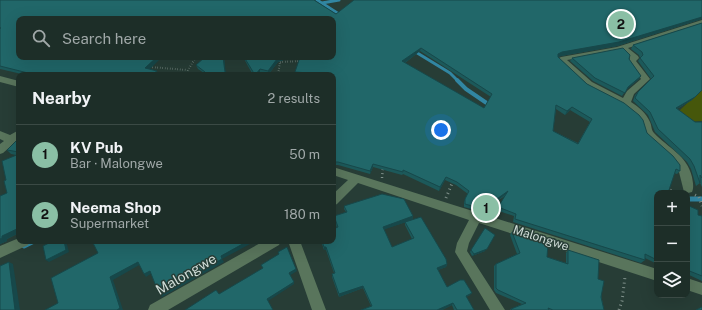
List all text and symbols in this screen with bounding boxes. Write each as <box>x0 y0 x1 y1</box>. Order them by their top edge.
pin: 2 <box>608 9 634 39</box>
search box <box>16 16 336 60</box>
icon: search <box>30 27 52 49</box>
text: Search here <box>62 30 146 47</box>
text: Nearby <box>32 88 91 108</box>
text: 2 results <box>268 91 320 106</box>
your location <box>431 120 451 140</box>
text: KV Pub <box>70 139 123 156</box>
text: 1 <box>42 147 48 162</box>
text: 50 m <box>289 147 320 162</box>
text: Bar · Malongwe <box>70 156 163 171</box>
map controls <box>654 190 690 298</box>
button: + <box>654 190 690 226</box>
pin: 1 <box>473 193 499 223</box>
text: Neema Shop <box>70 199 161 216</box>
text: 2 <box>41 207 49 222</box>
text: 180 m <box>284 207 320 222</box>
text: Supermarket <box>70 216 149 231</box>
street label: Malongwe <box>511 222 571 254</box>
button: − <box>654 226 690 262</box>
street label: Malongwe <box>153 250 219 298</box>
button: layers <box>654 262 690 298</box>

